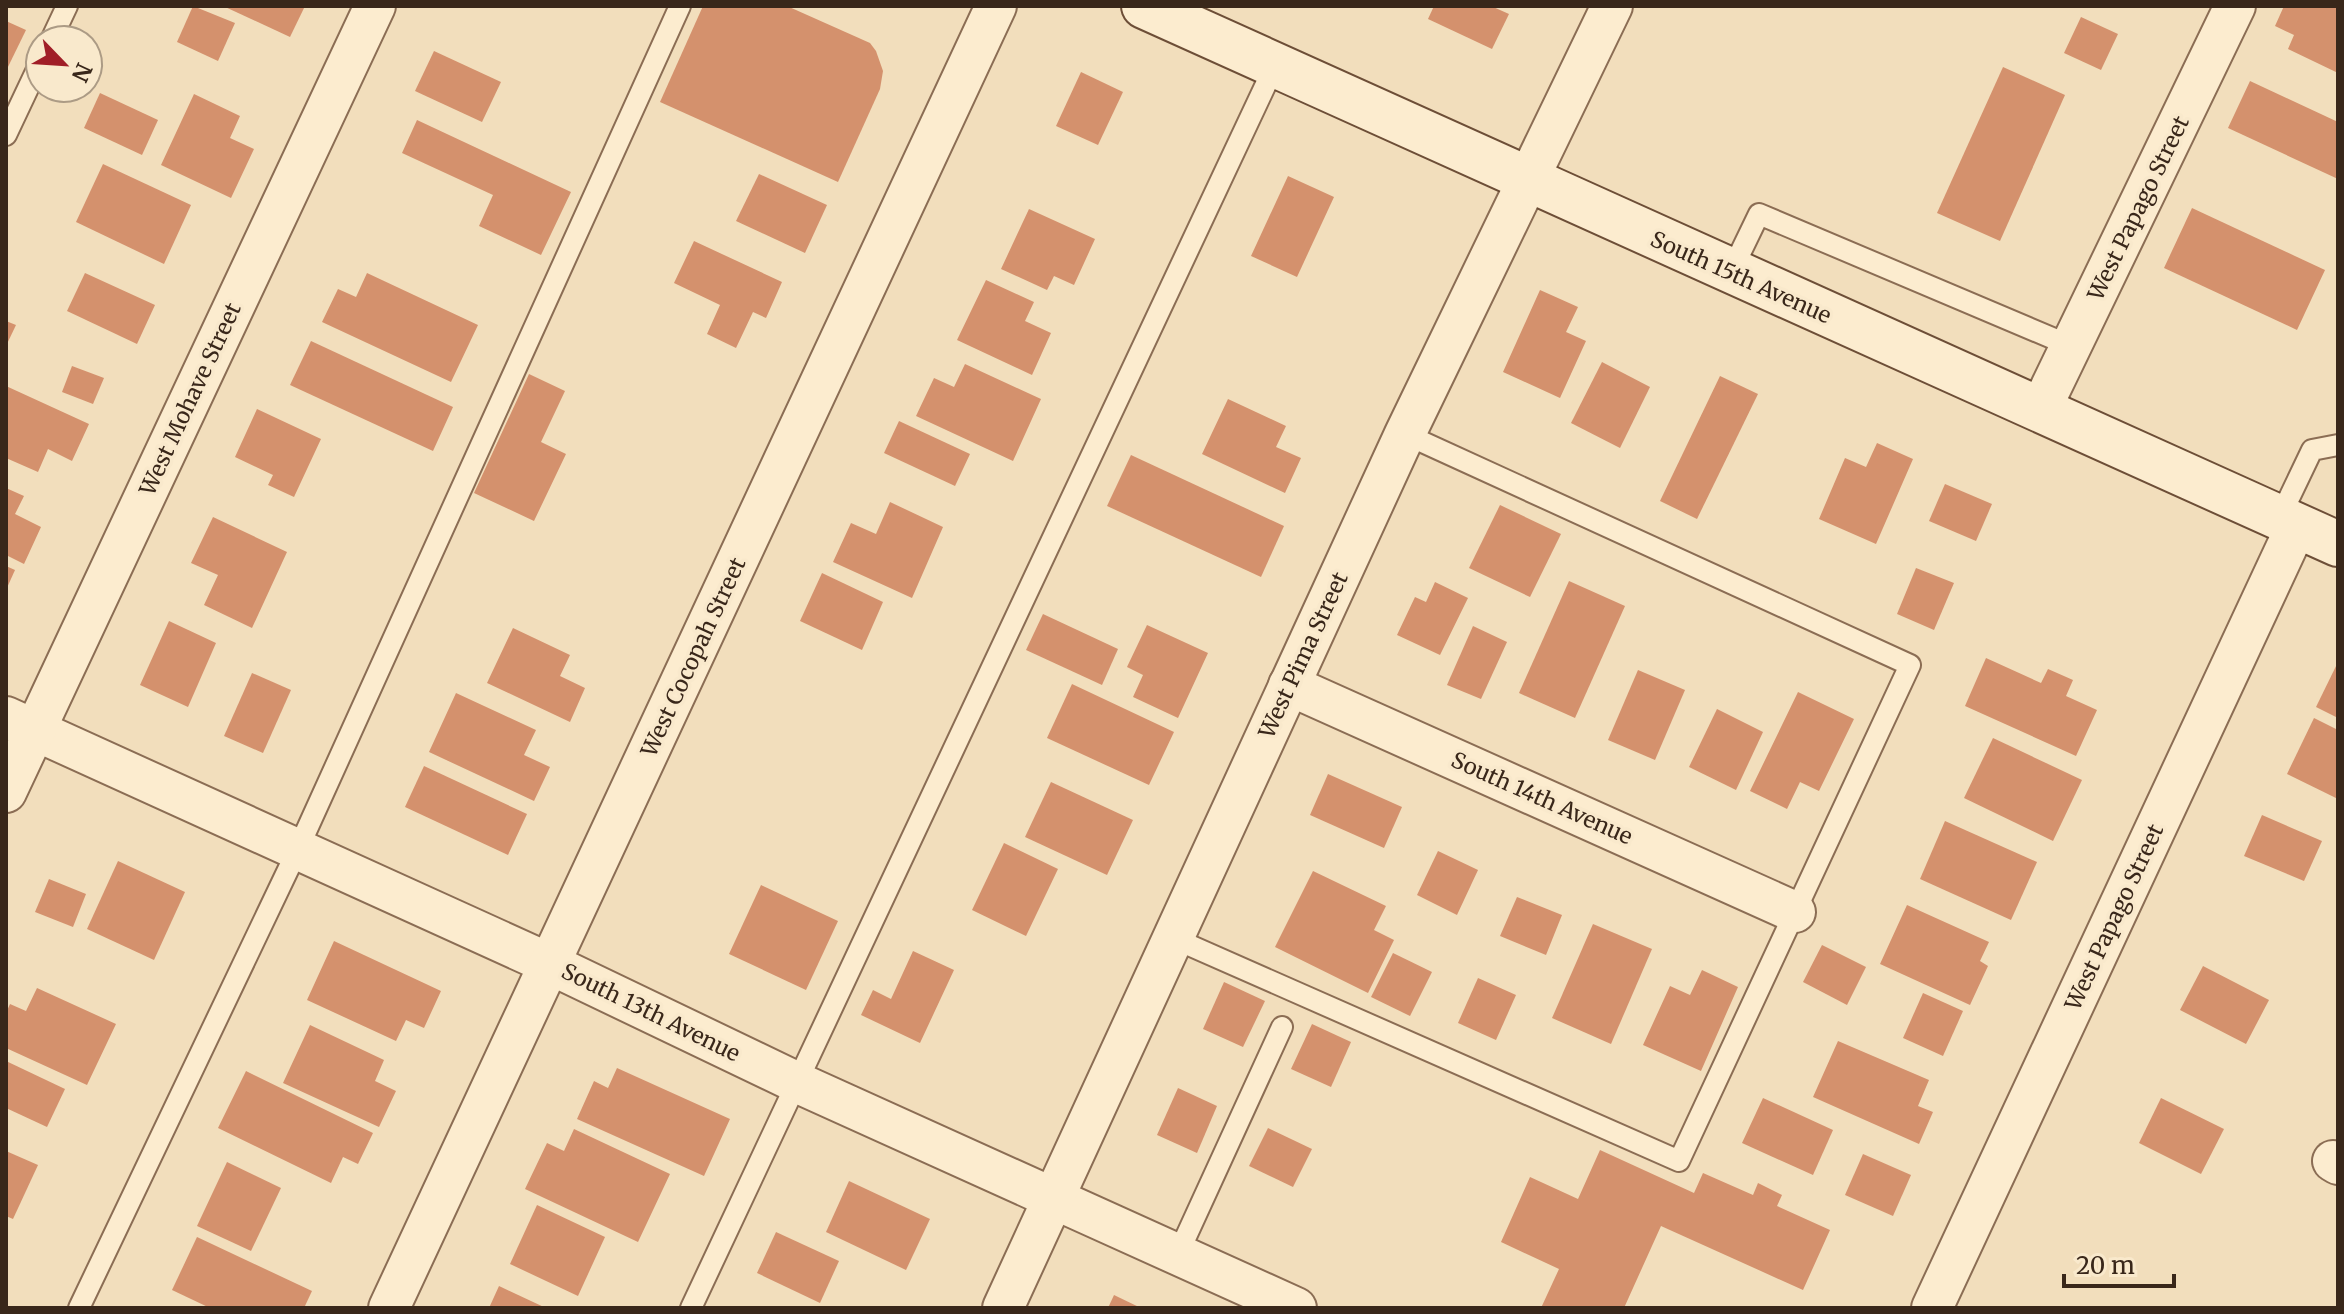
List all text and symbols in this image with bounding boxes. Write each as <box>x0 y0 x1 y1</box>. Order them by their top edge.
north arrow <box>24 24 104 104</box>
text: N <box>66 59 98 87</box>
street label: West Papago Street <box>2081 111 2195 306</box>
street label: South 15th Avenue <box>1646 225 1836 329</box>
street label: West Mohave Street <box>133 298 247 501</box>
street label: West Cocopah Street <box>634 553 752 762</box>
street label: West Pima Street <box>1252 567 1354 743</box>
street label: South 14th Avenue <box>1447 746 1637 850</box>
street label: West Papago Street <box>2058 819 2170 1015</box>
street label: South 13th Avenue <box>557 957 745 1067</box>
scale bar <box>2064 1238 2174 1288</box>
text: 20 m <box>2076 1250 2135 1281</box>

